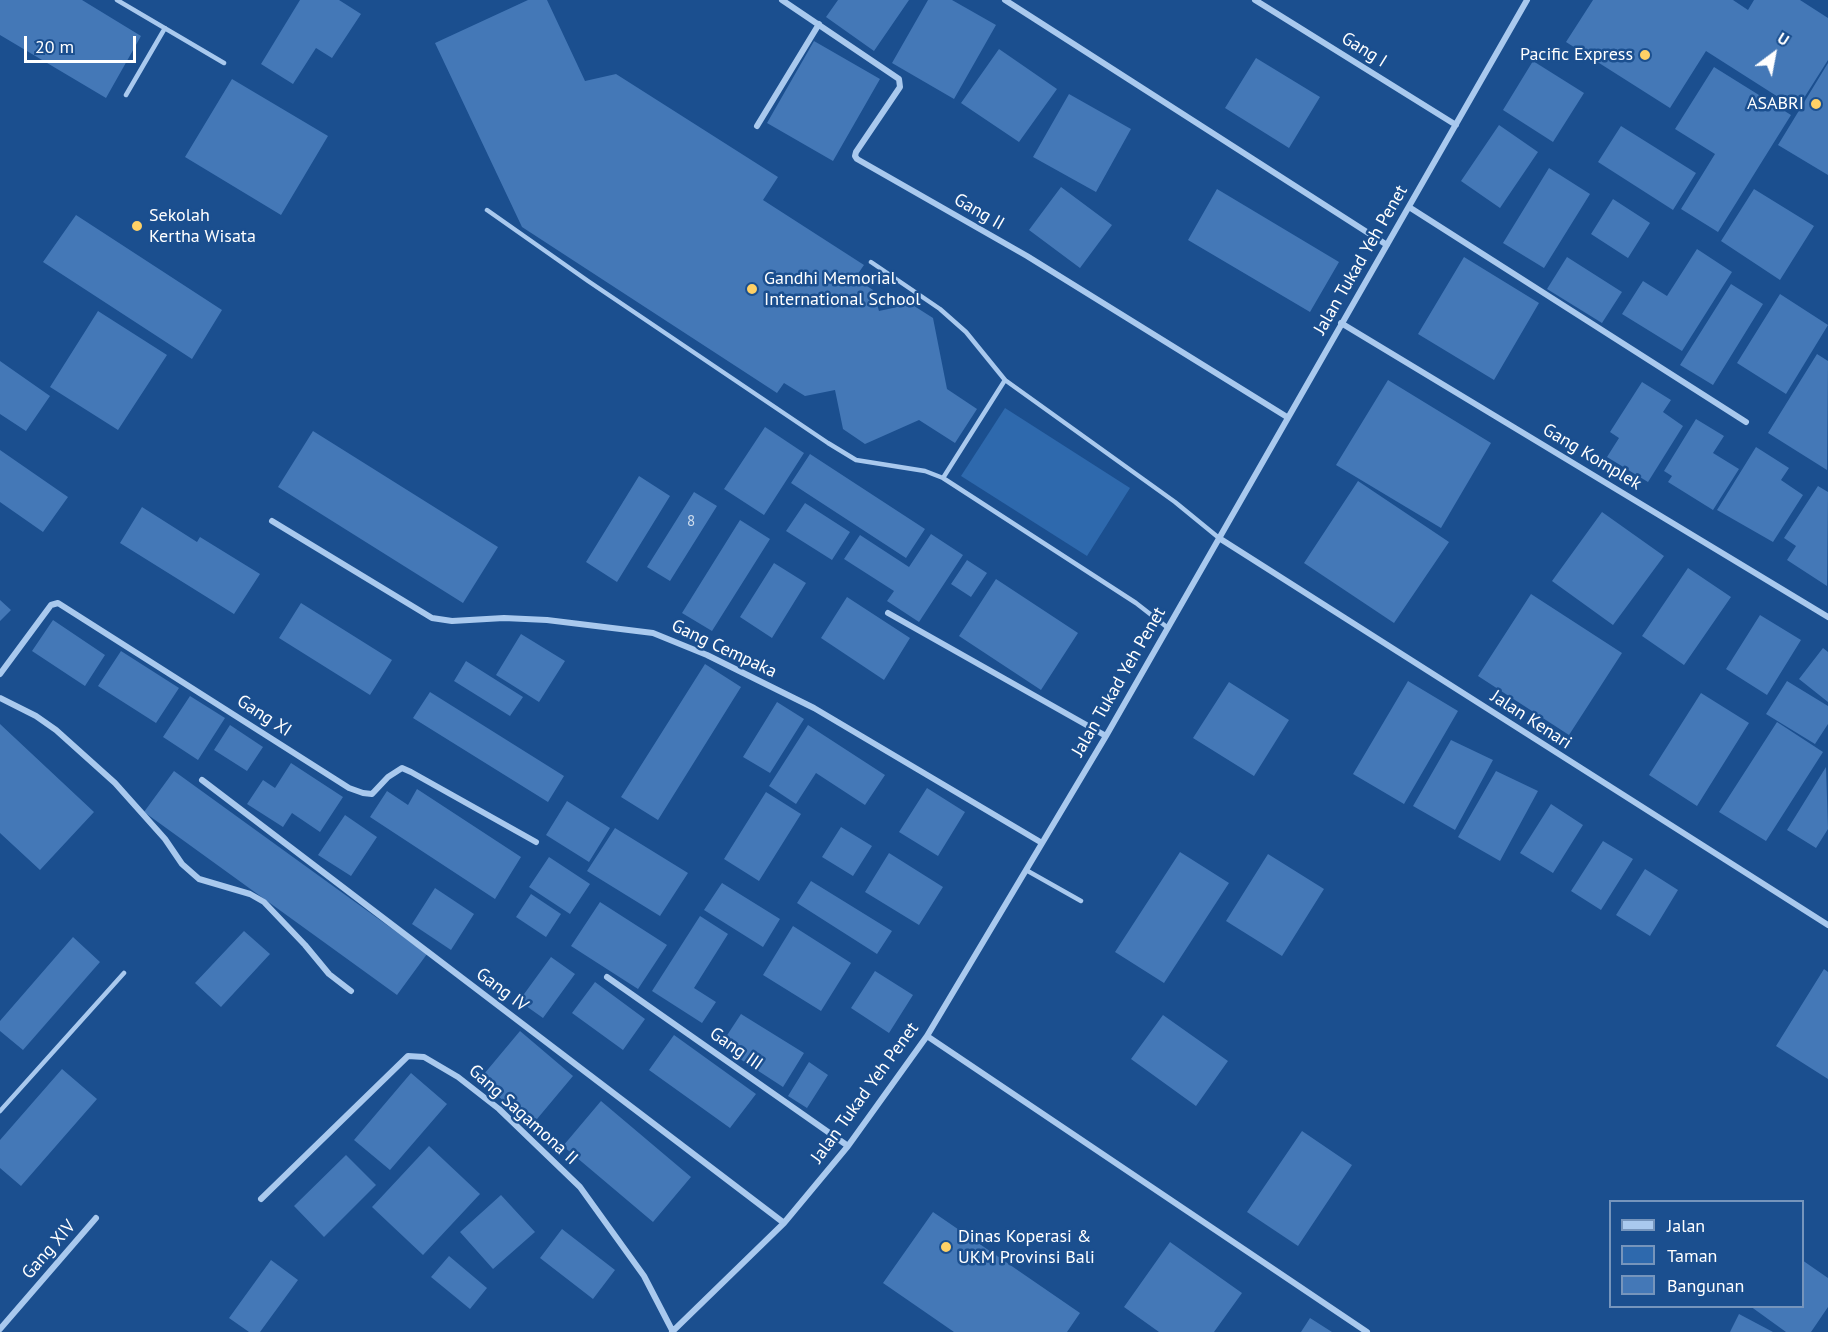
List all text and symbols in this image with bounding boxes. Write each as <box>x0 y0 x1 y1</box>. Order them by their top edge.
scale bar <box>27 24 140 62</box>
north arrow <box>1744 24 1804 84</box>
street label: Gang I <box>1337 28 1391 72</box>
text: U <box>1774 28 1793 50</box>
text: 20 m <box>35 35 74 58</box>
place label: Pacific Express <box>1520 44 1633 66</box>
marker: Pacific Express <box>1638 48 1652 62</box>
place label: ASABRI <box>1747 93 1804 115</box>
marker: ASABRI <box>1809 97 1823 111</box>
street label: Jalan Tukad Yeh Penet <box>1309 182 1413 338</box>
street label: Gang II <box>950 189 1008 235</box>
place label: Sekolah Kertha Wisata <box>149 205 256 248</box>
marker: Sekolah Kertha Wisata <box>130 219 144 233</box>
place label: Gandhi Memorial International School <box>764 268 921 310</box>
marker: Gandhi Memorial International School <box>745 282 759 296</box>
street label: Gang Komplek <box>1539 419 1645 495</box>
house number: 8 <box>687 513 695 531</box>
street label: Jalan Tukad Yeh Penet <box>1067 604 1171 760</box>
street label: Gang Cempaka <box>668 615 780 683</box>
street label: Jalan Kenari <box>1487 686 1575 754</box>
street label: Gang XI <box>233 690 295 742</box>
street label: Gang IV <box>472 963 532 1017</box>
street label: Jalan Tukad Yeh Penet <box>807 1018 923 1168</box>
street label: Gang III <box>705 1023 767 1075</box>
street label: Gang Sagamona II <box>464 1060 582 1170</box>
legend <box>1609 1200 1804 1308</box>
text: Jalan <box>1667 1214 1705 1237</box>
street label: Gang XIV <box>18 1216 80 1284</box>
place label: Dinas Koperasi & UKM Provinsi Bali <box>958 1226 1095 1268</box>
marker: Dinas Koperasi & UKM Provinsi Bali <box>939 1240 953 1254</box>
text: Taman <box>1667 1244 1717 1267</box>
text: Bangunan <box>1667 1274 1744 1297</box>

